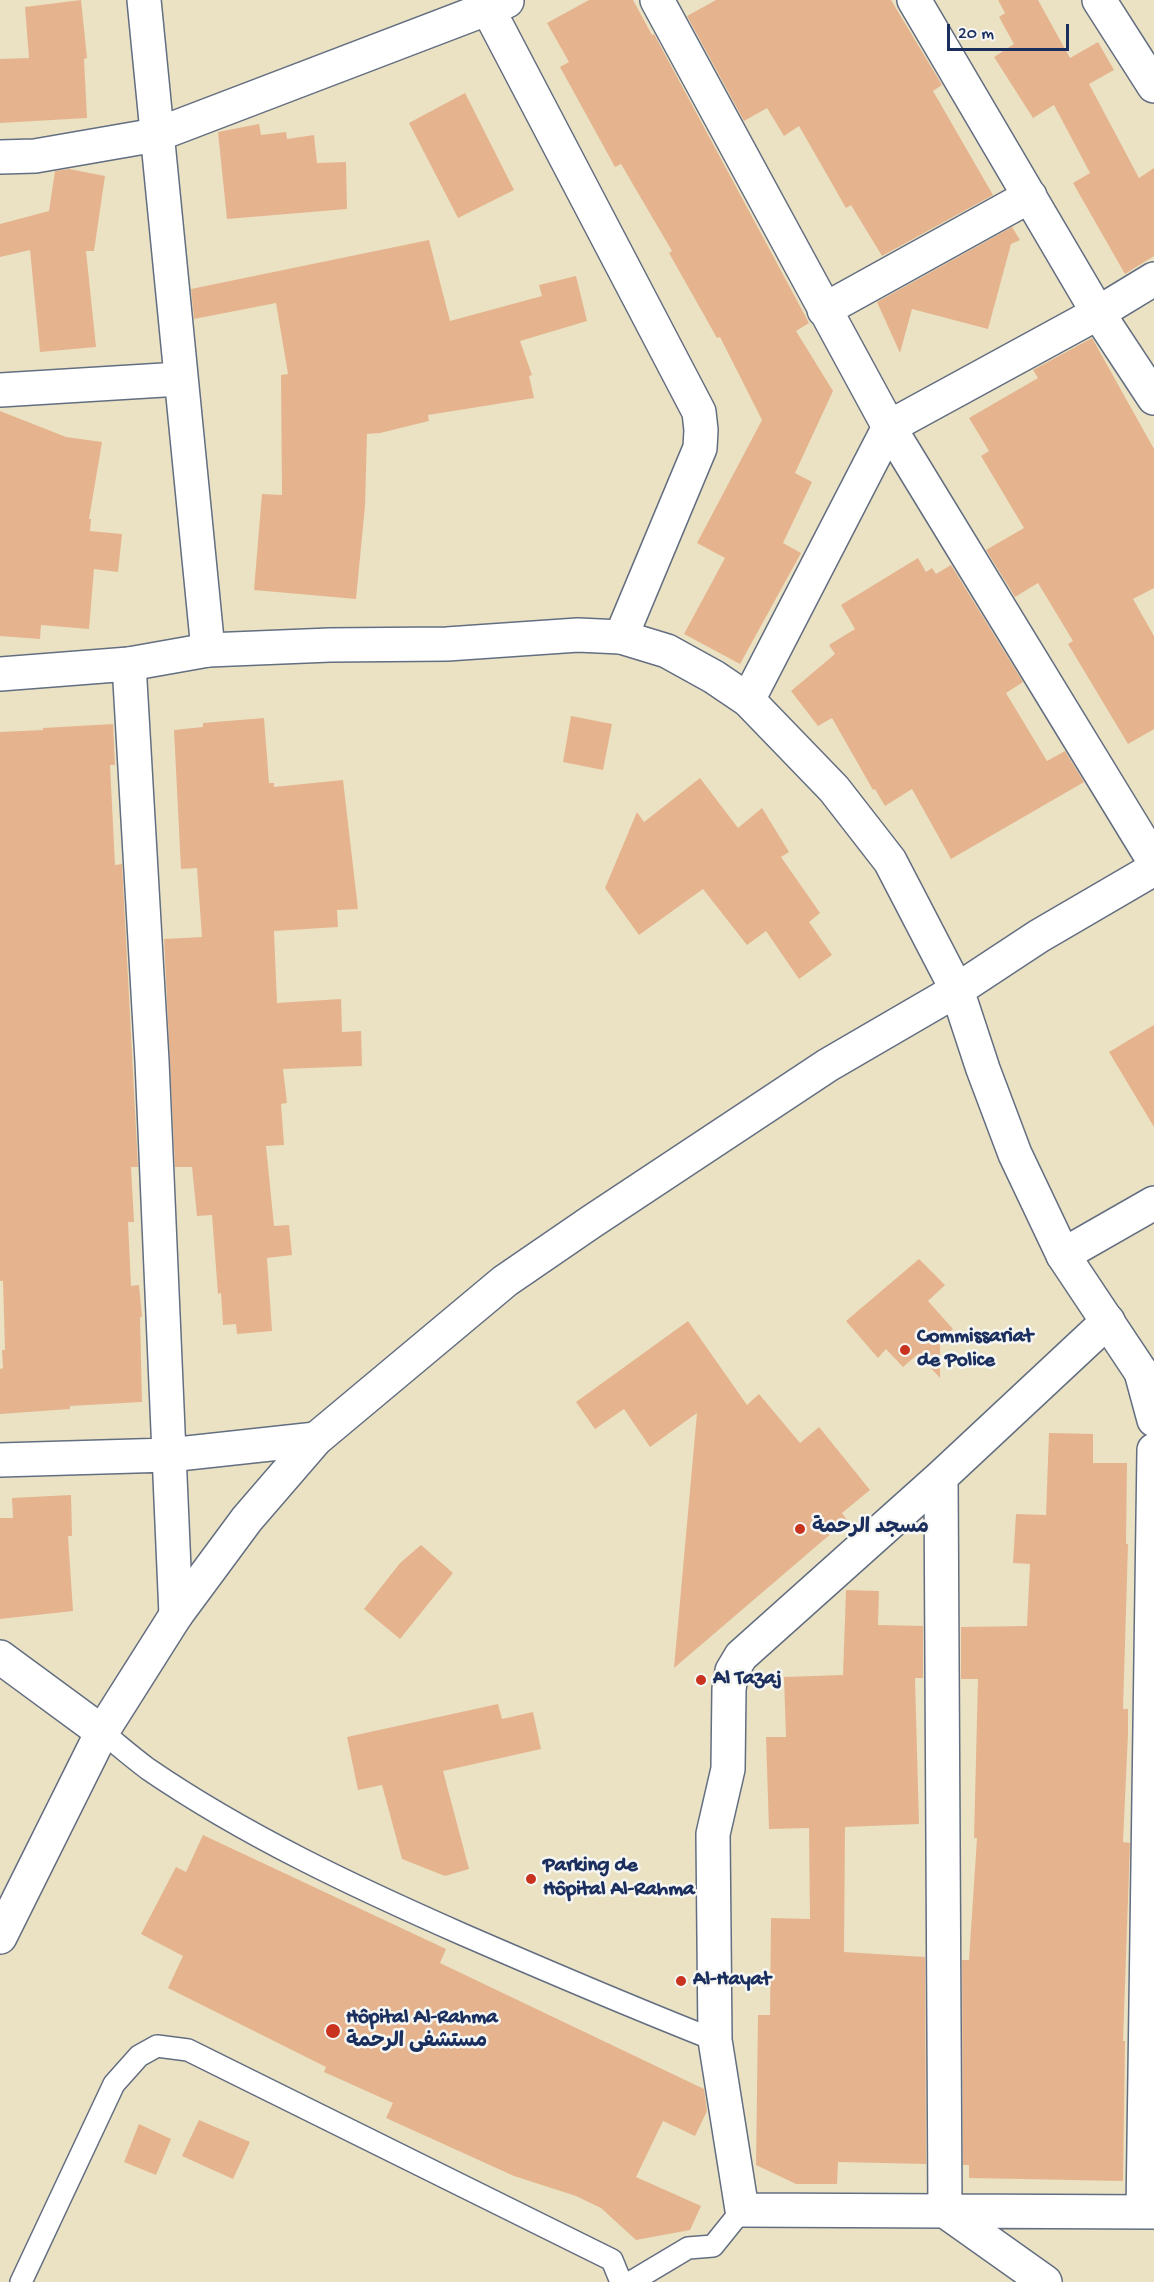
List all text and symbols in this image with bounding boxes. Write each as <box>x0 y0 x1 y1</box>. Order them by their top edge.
scale bar <box>950 12 1072 50</box>
text: 20 m <box>958 24 994 45</box>
place label: Commissariat de Police <box>917 1325 1033 1375</box>
marker: Commissariat de Police <box>898 1343 912 1357</box>
place label: مسجد الرحمة <box>812 1516 929 1542</box>
marker: مسجد الرحمة <box>793 1522 807 1536</box>
place label: Al Tazaj <box>713 1667 782 1693</box>
marker: Al Tazaj <box>694 1673 708 1687</box>
place label: Parking de Hôpital Al-Rahma <box>543 1854 695 1904</box>
marker: Parking de Hôpital Al-Rahma <box>524 1872 538 1886</box>
place label: Al-Hayat <box>693 1968 771 1994</box>
marker: Al-Hayat <box>674 1974 688 1988</box>
place label: Hôpital Al-Rahma مستشفى الرحمة <box>346 2006 498 2056</box>
marker: Hôpital Al-Rahma مستشفى الرحمة <box>324 2022 342 2040</box>

